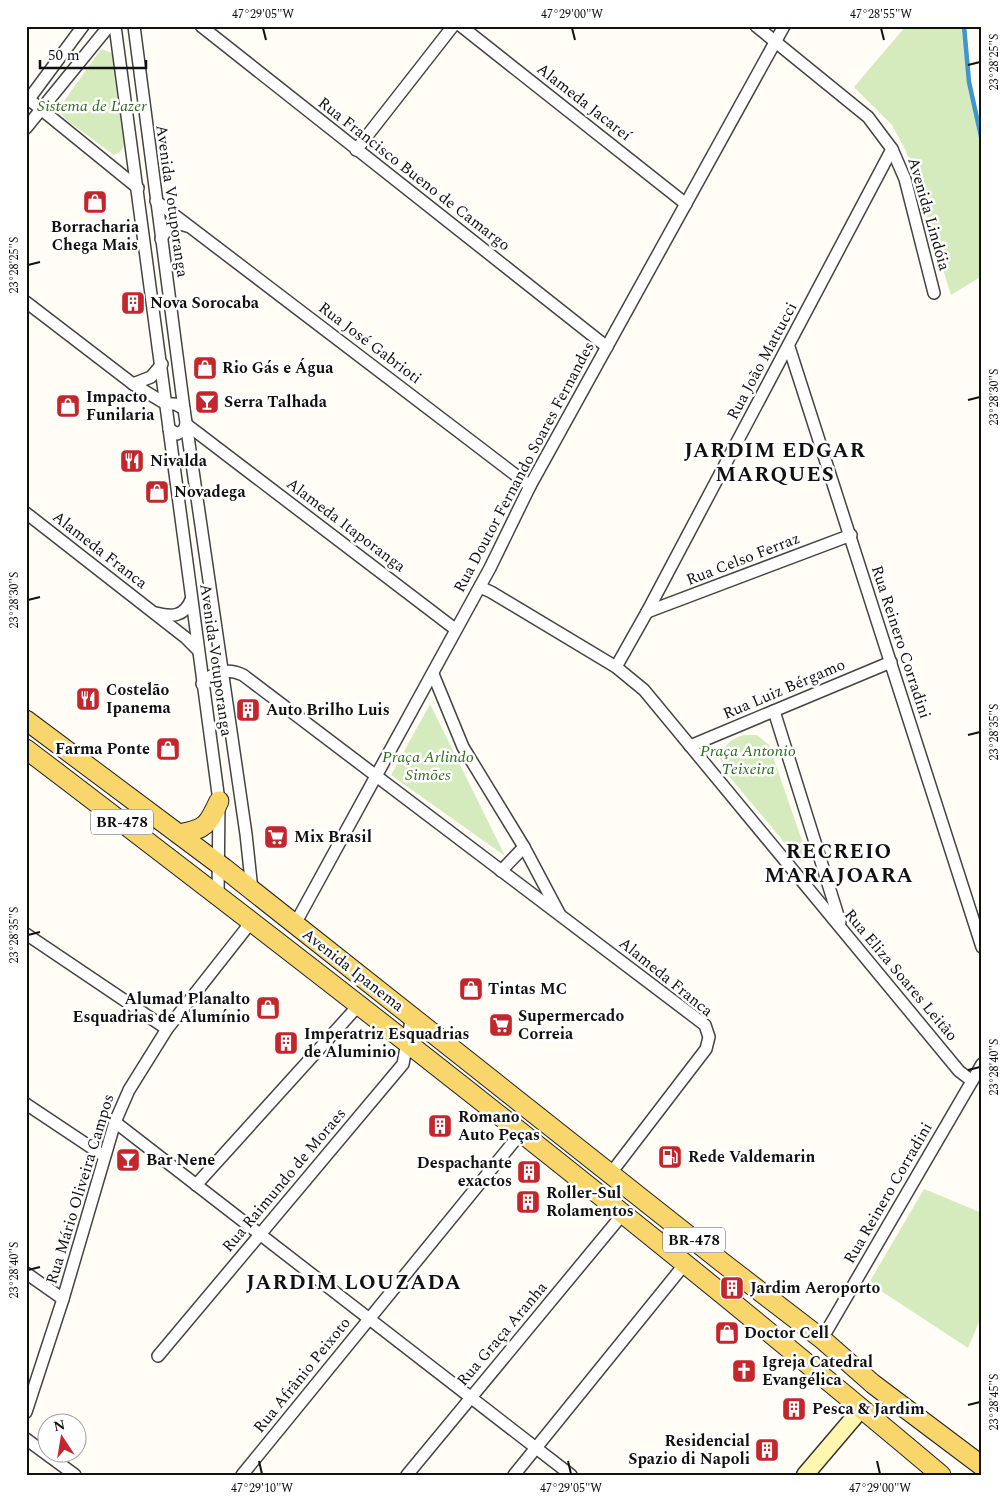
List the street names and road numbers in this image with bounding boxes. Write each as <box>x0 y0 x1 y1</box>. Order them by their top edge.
street label: Alameda Jacareí <box>531 57 637 147</box>
street label: Rua Francisco Bueno de Camargo <box>313 91 515 257</box>
street label: Avenida Votuporanga <box>149 123 195 279</box>
street label: Avenida Lindóia <box>901 155 957 274</box>
street label: Rua José Gabrioti <box>313 296 427 390</box>
street label: Rua João Mattucci <box>721 298 803 424</box>
street label: Rua Doutor Fernando Soares Fernandes <box>447 337 601 597</box>
street label: Alameda Itaporanga <box>281 472 411 578</box>
street label: Alameda Franca <box>47 505 153 595</box>
street label: Rua Celso Ferraz <box>683 526 803 592</box>
street label: Rua Reinero Corradini <box>865 562 937 722</box>
street label: Avenida Votuporanga <box>193 582 239 738</box>
street label: Rua Luiz Bérgamo <box>719 652 849 726</box>
road number: BR-478 <box>91 810 153 834</box>
street label: Rua Eliza Soares Leitão <box>838 904 964 1046</box>
street label: Avenida Ipanema <box>297 923 409 1018</box>
street label: Alameda Franca <box>614 931 718 1023</box>
street label: Rua Mário Oliveira Campos <box>40 1091 120 1287</box>
street label: Rua Raimundo de Moraes <box>216 1102 352 1258</box>
street label: Rua Reinero Corradini <box>838 1118 938 1268</box>
road number: BR-478 <box>663 1228 725 1252</box>
street label: Rua Graça Aranha <box>451 1276 553 1392</box>
street label: Rua Afrânio Peixoto <box>248 1312 356 1438</box>

